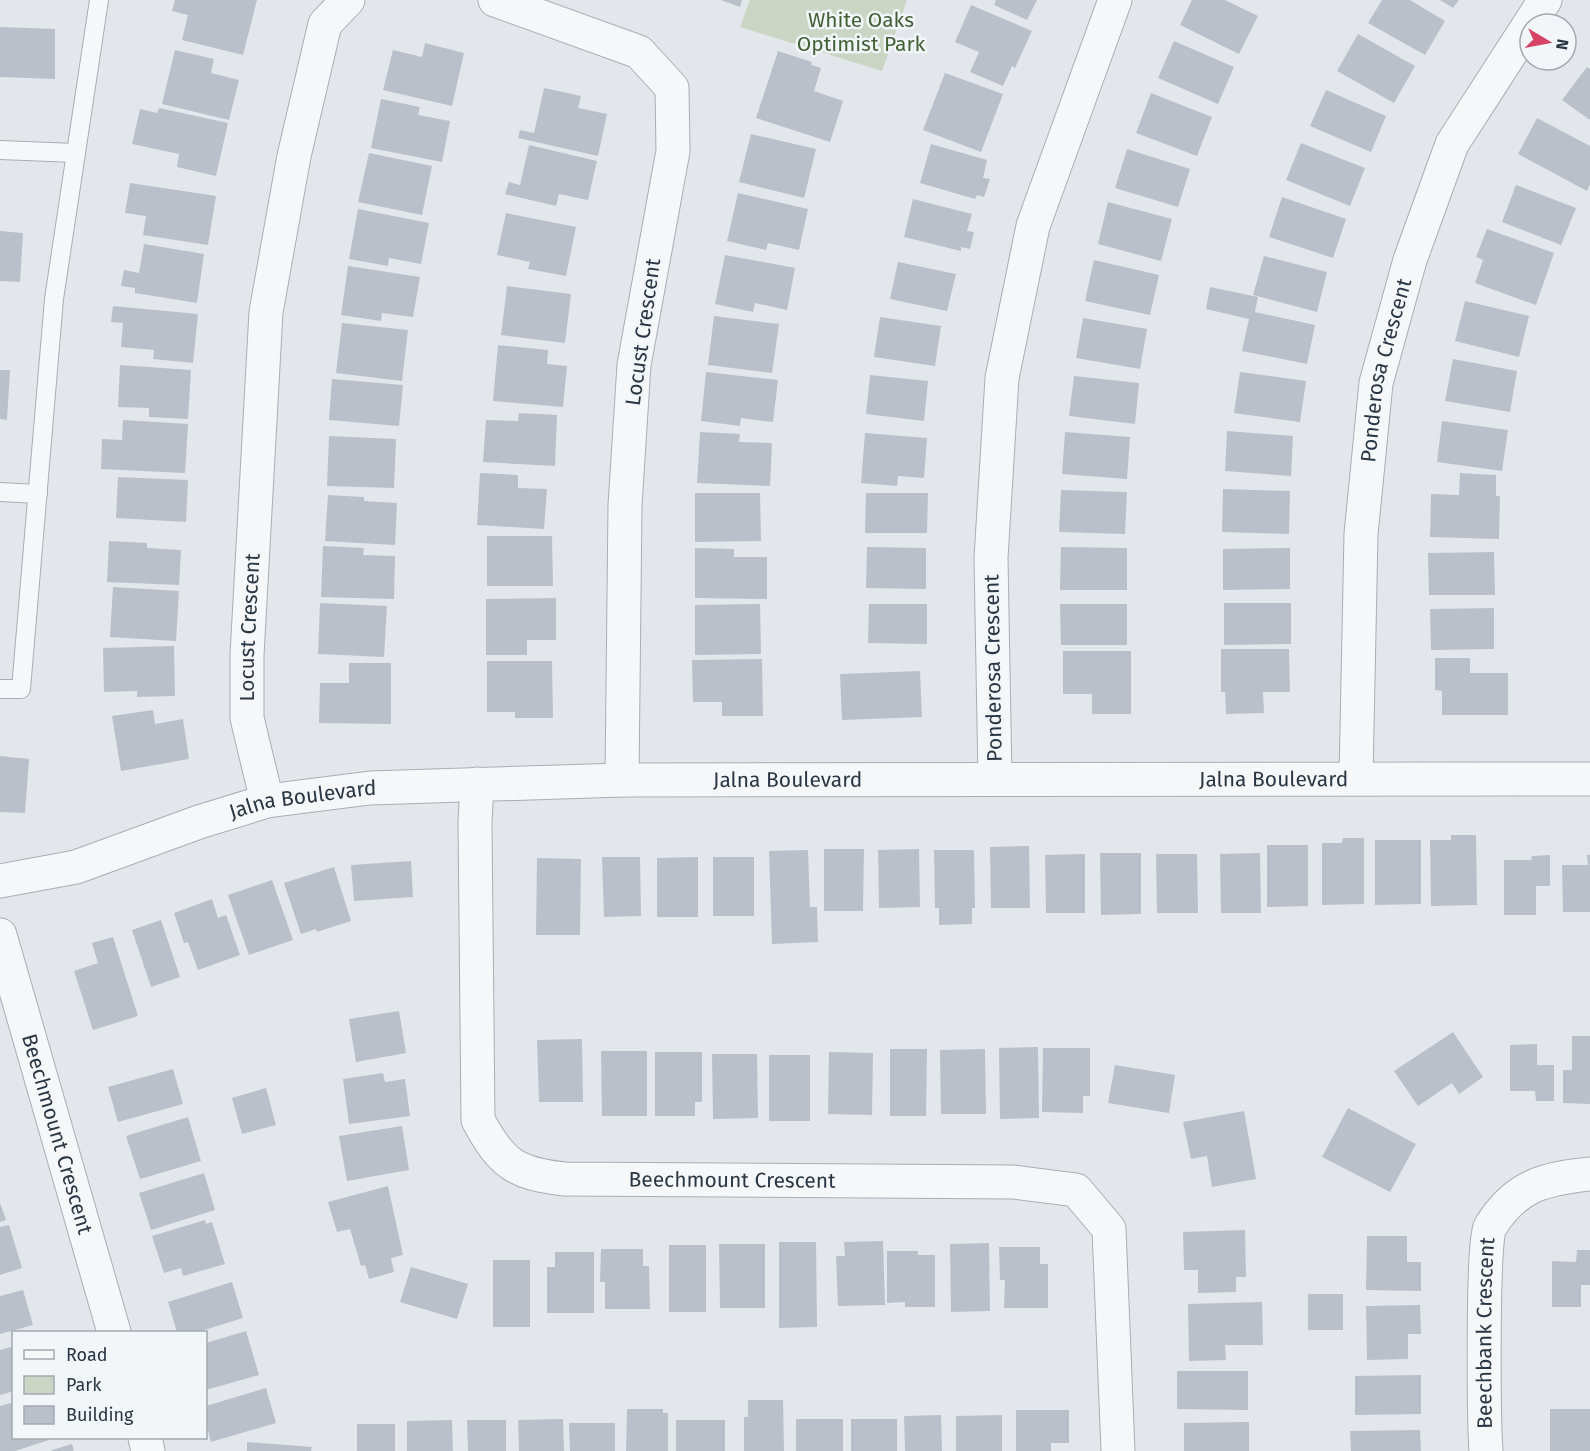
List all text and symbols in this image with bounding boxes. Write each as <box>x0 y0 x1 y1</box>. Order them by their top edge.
park label: White Oaks Optimist Park <box>797 7 926 57</box>
north arrow <box>1518 12 1578 72</box>
text: N <box>1552 38 1573 51</box>
street label: Locust Crescent <box>620 256 666 407</box>
street label: Ponderosa Crescent <box>1355 275 1417 464</box>
street label: Locust Crescent <box>234 552 266 702</box>
street label: Ponderosa Crescent <box>978 574 1008 762</box>
street label: Jalna Boulevard <box>1199 766 1348 792</box>
street label: Jalna Boulevard <box>713 767 862 793</box>
street label: Jalna Boulevard <box>226 775 377 825</box>
street label: Beechmount Crescent <box>16 1031 98 1238</box>
street label: Beechmount Crescent <box>628 1166 836 1194</box>
street label: Beechbank Crescent <box>1471 1235 1501 1429</box>
legend <box>12 1331 207 1439</box>
text: Road <box>66 1344 108 1366</box>
text: Park <box>66 1374 102 1396</box>
text: Building <box>66 1404 134 1426</box>

